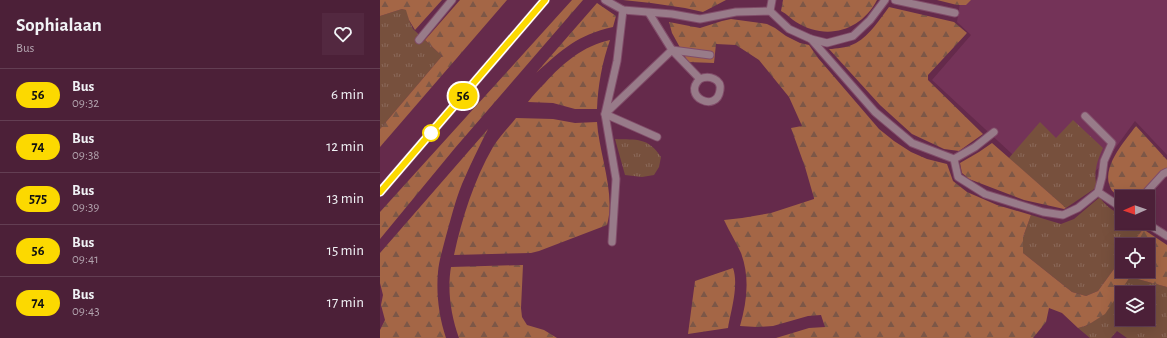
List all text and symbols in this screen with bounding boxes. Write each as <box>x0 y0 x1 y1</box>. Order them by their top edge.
button: heart <box>322 13 364 55</box>
text: Sophialaan <box>16 16 102 35</box>
text: Bus <box>16 42 34 55</box>
text: Bus <box>72 79 94 94</box>
line badge: 56 <box>445 83 481 109</box>
text: 6 min <box>331 87 364 102</box>
text: 56 <box>32 88 44 102</box>
text: 56 <box>457 89 469 103</box>
text: 09:32 <box>72 97 99 110</box>
unlabelled marker <box>422 124 440 142</box>
text: Bus <box>72 131 94 146</box>
text: 12 min <box>326 139 364 154</box>
text: 74 <box>31 140 45 154</box>
text: 09:38 <box>72 149 99 162</box>
text: Bus <box>72 183 94 198</box>
north arrow <box>1115 190 1155 230</box>
map controls <box>1115 190 1155 326</box>
text: 13 min <box>327 191 364 206</box>
text: 575 <box>29 192 47 206</box>
text: 09:39 <box>72 201 99 214</box>
text: Bus <box>72 235 94 250</box>
button: locate <box>1115 238 1155 278</box>
text: 15 min <box>327 243 364 258</box>
text: 56 <box>32 244 44 258</box>
text: 09:41 <box>72 253 99 266</box>
button: layers <box>1115 286 1155 326</box>
text: Bus <box>72 287 94 302</box>
text: 17 min <box>327 295 364 310</box>
text: 74 <box>31 296 45 310</box>
text: 09:43 <box>72 305 100 318</box>

